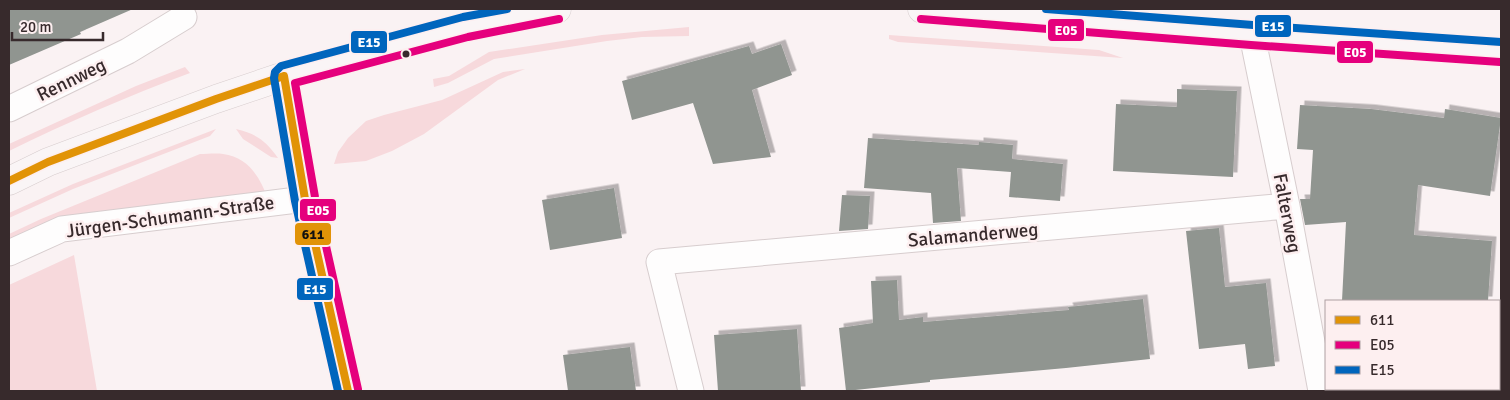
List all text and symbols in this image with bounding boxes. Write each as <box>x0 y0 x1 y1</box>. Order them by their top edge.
scale bar <box>12 10 104 42</box>
line badge: E15 <box>1254 14 1292 38</box>
text: 20 m <box>20 18 51 36</box>
line badge: E05 <box>1047 18 1085 42</box>
text: E15 <box>1261 18 1285 35</box>
text: E05 <box>1054 22 1078 39</box>
line badge: E15 <box>350 30 388 54</box>
text: E15 <box>357 34 381 51</box>
line badge: E05 <box>1336 40 1374 64</box>
text: E05 <box>1343 44 1367 61</box>
unlabelled marker <box>401 49 411 59</box>
street label: Rennweg <box>33 53 110 107</box>
street label: Falterweg <box>1268 171 1306 255</box>
street label: Jürgen-Schumann-Straße <box>65 191 276 243</box>
line badge: E05 <box>299 198 337 222</box>
text: E05 <box>306 202 330 219</box>
street label: Salamanderweg <box>907 217 1039 253</box>
line badge: 611 <box>294 222 332 246</box>
text: 611 <box>302 226 325 243</box>
line badge: E15 <box>296 277 334 301</box>
text: E15 <box>303 281 327 298</box>
legend <box>1325 300 1500 390</box>
text: 611 <box>1370 311 1394 329</box>
text: E05 <box>1370 336 1395 354</box>
text: E15 <box>1370 361 1395 379</box>

